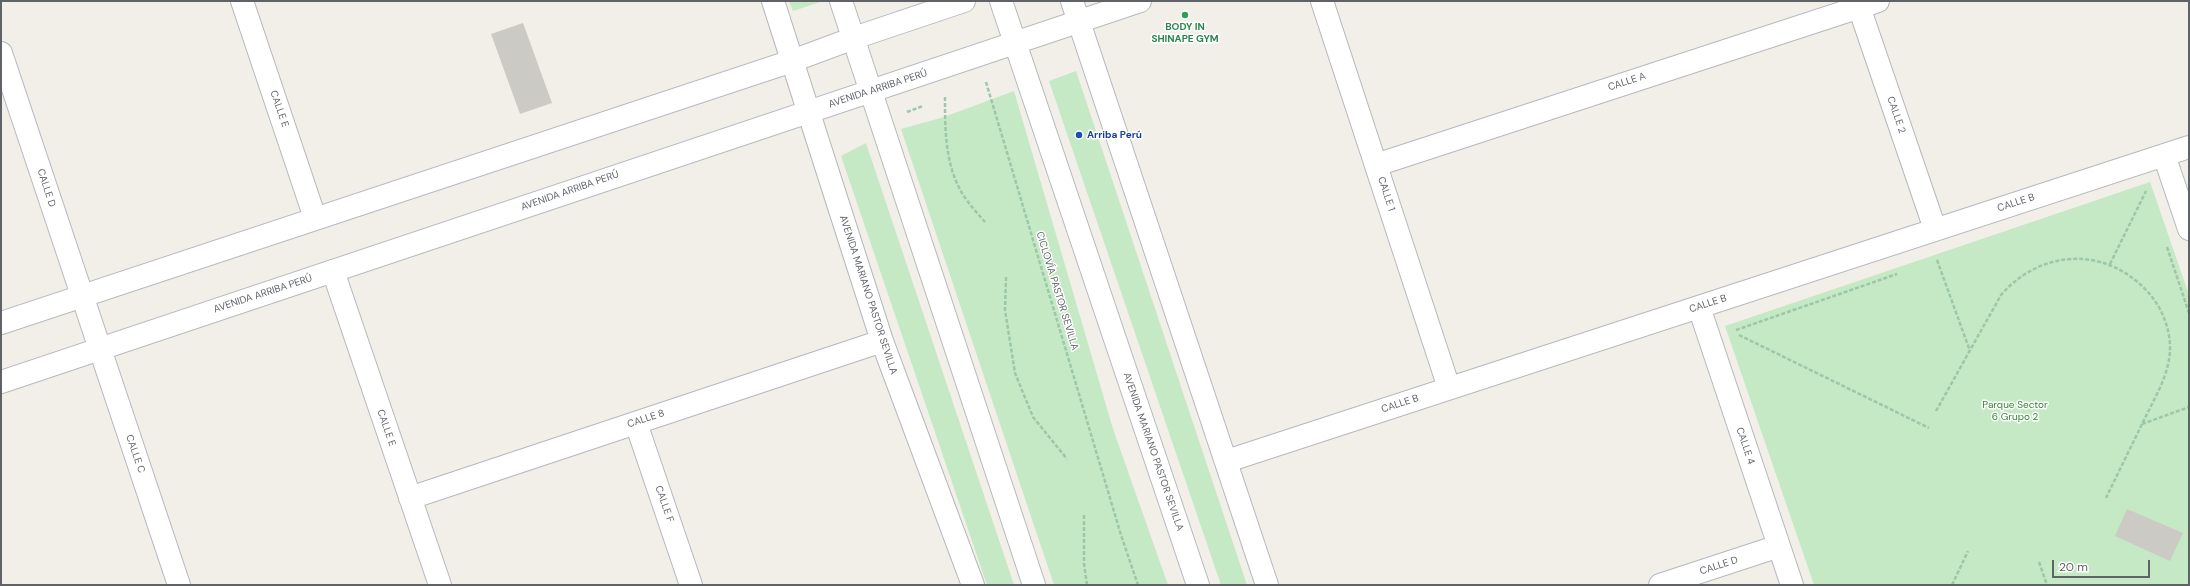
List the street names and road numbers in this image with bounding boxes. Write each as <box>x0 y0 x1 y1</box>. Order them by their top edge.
street label: AVENIDA ARRIBA PERÚ <box>827 67 929 111</box>
street label: CALLE A <box>1607 70 1647 94</box>
street label: CALLE E <box>267 89 291 129</box>
street label: CALLE 2 <box>1884 95 1908 135</box>
street label: CALLE D <box>34 167 58 209</box>
street label: AVENIDA ARRIBA PERÚ <box>519 169 621 213</box>
street label: CALLE 1 <box>1375 175 1397 213</box>
street label: CALLE B <box>1996 191 2036 215</box>
street label: AVENIDA MARIANO PASTOR SEVILLA <box>837 214 899 376</box>
street label: CICLOVÍA PASTOR SEVILLA <box>1033 230 1081 352</box>
street label: AVENIDA ARRIBA PERÚ <box>212 272 314 316</box>
street label: CALLE B <box>1688 292 1728 316</box>
street label: AVENIDA MARIANO PASTOR SEVILLA <box>1120 371 1186 533</box>
street label: CALLE B <box>1380 392 1420 416</box>
street label: CALLE 8 <box>626 407 666 431</box>
street label: CALLE E <box>374 408 398 448</box>
street label: CALLE 4 <box>1733 426 1757 466</box>
street label: CALLE C <box>123 433 147 475</box>
street label: CALLE F <box>652 484 676 524</box>
street label: CALLE D <box>1698 554 1740 578</box>

